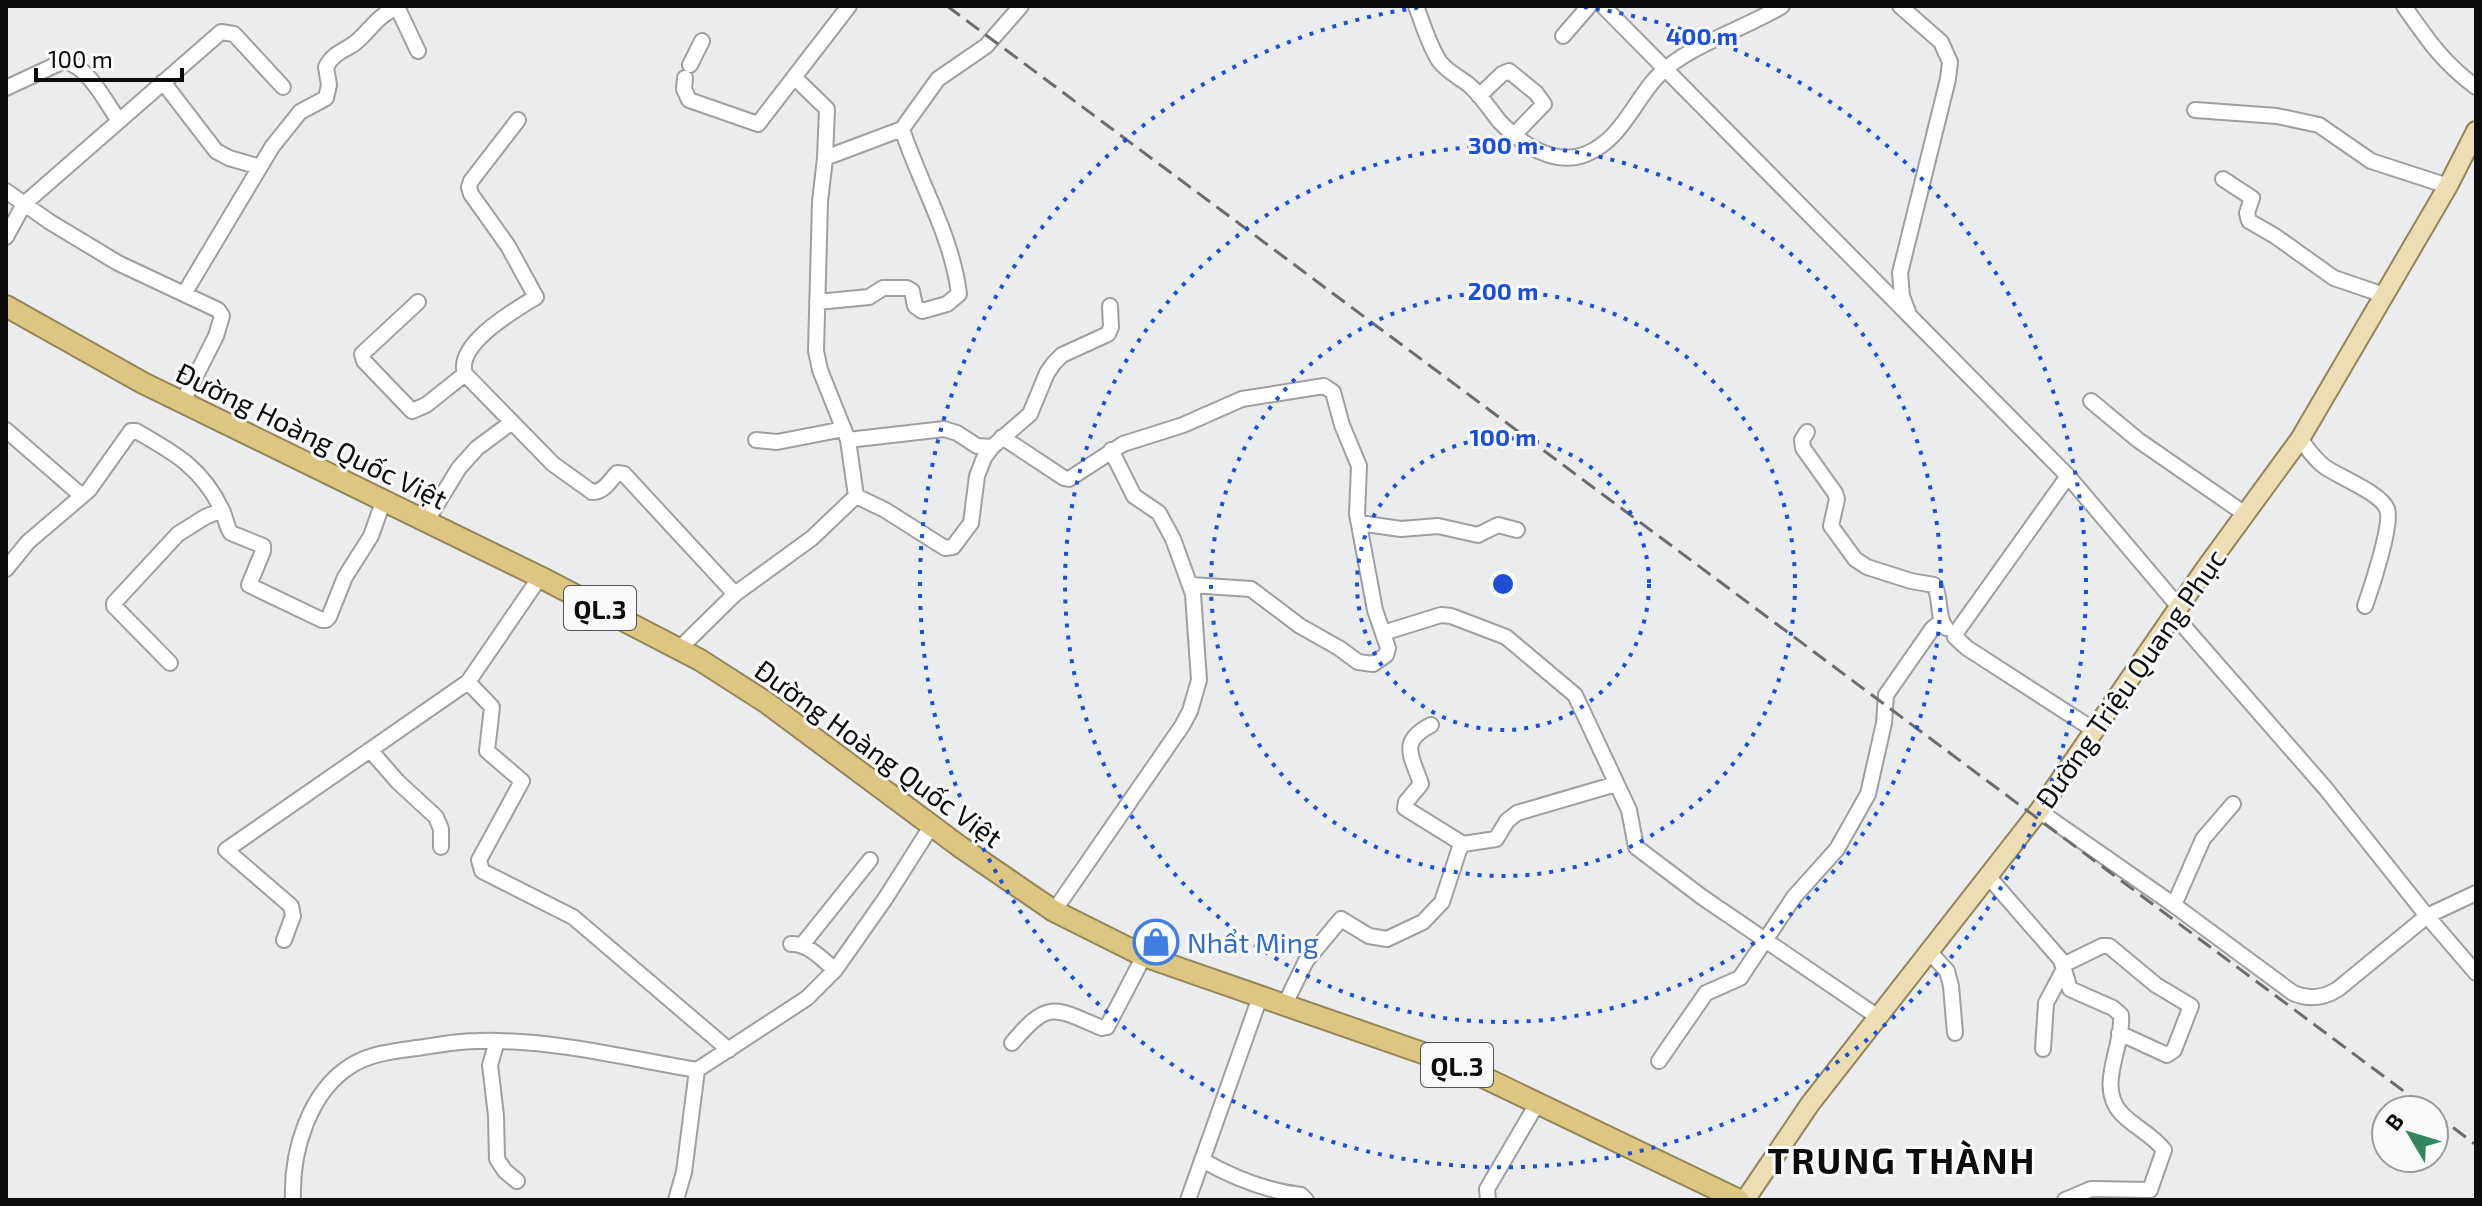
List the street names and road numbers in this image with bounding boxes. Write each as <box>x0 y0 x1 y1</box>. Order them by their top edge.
street label: Đường Hoàng Quốc Việt <box>171 355 453 515</box>
street label: Đường Triệu Quang Phục <box>2027 542 2233 814</box>
road number: QL.3 <box>564 586 636 630</box>
street label: Đường Hoàng Quốc Việt <box>749 652 1009 854</box>
road number: QL.3 <box>1421 1043 1493 1087</box>

